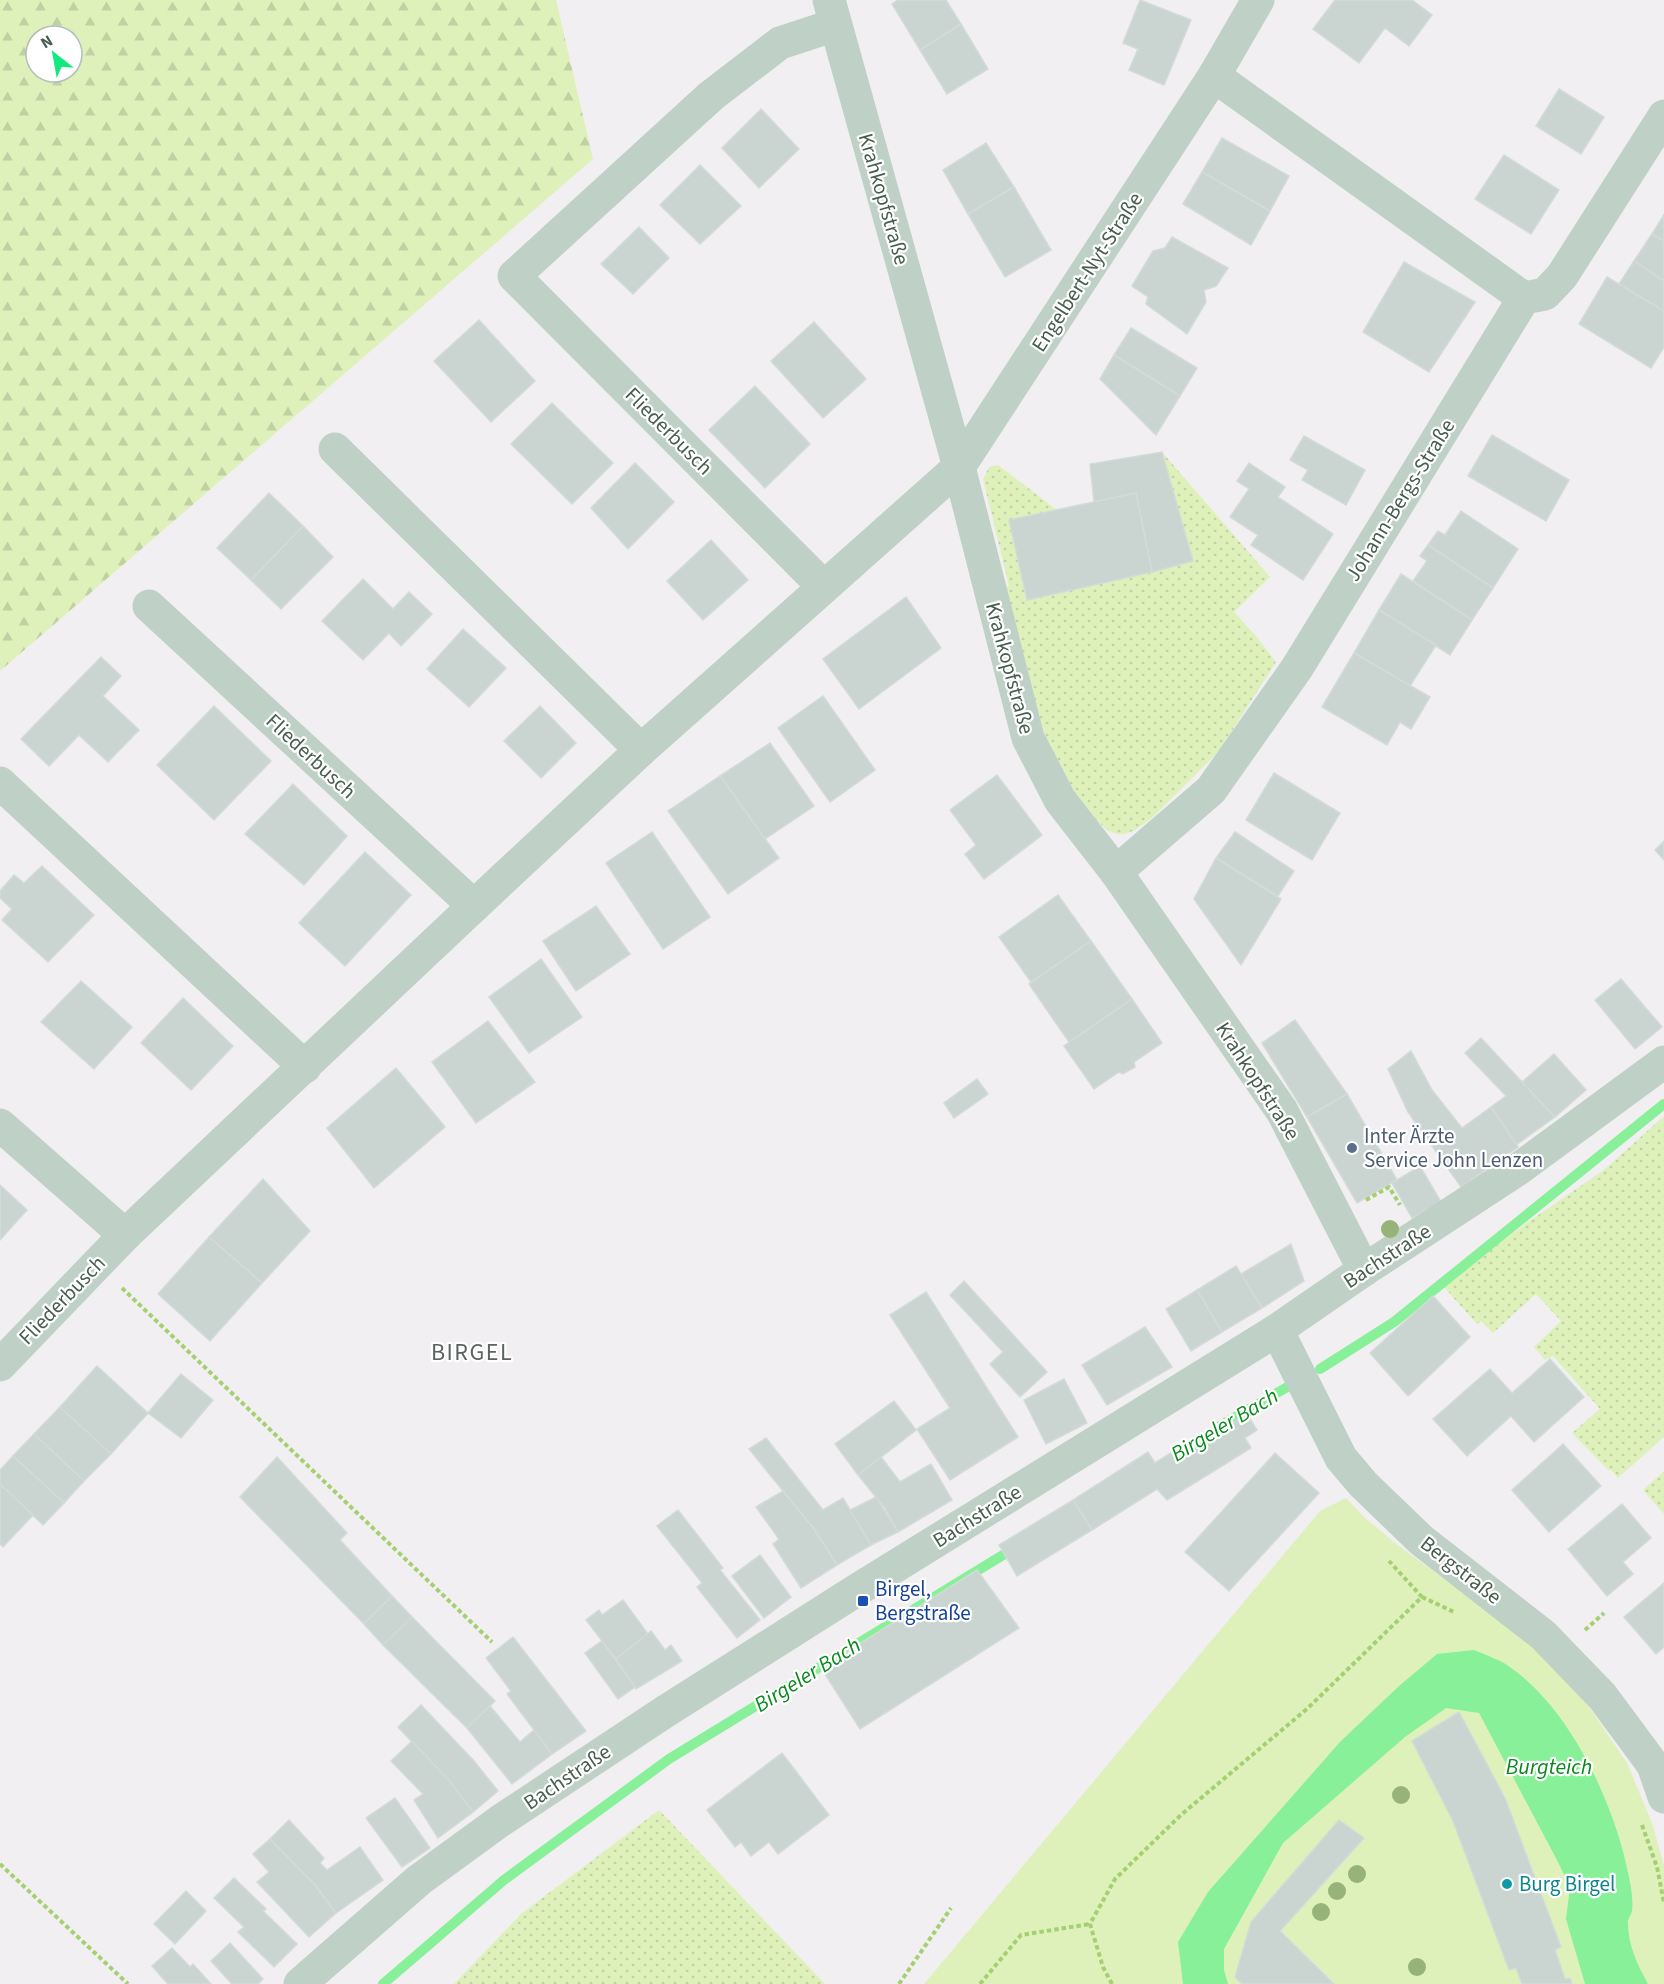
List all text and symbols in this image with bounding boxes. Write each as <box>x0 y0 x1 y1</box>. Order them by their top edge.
north arrow <box>24 24 84 84</box>
text: N <box>37 30 57 54</box>
street label: Krahkopfstraße <box>851 130 917 268</box>
street label: Engelbert-Nyt-Straße <box>1024 186 1150 358</box>
street label: Fliederbusch <box>618 380 720 482</box>
street label: Johann-Bergs-Straße <box>1338 413 1462 587</box>
street label: Krahkopfstraße <box>978 599 1042 737</box>
street label: Fliederbusch <box>259 706 363 806</box>
street label: Krahkopfstraße <box>1209 1016 1307 1146</box>
place label: Inter Ärzte Service John Lenzen <box>1364 1121 1543 1175</box>
marker: Inter Ärzte Service John Lenzen <box>1345 1141 1359 1155</box>
street label: Bachstraße <box>1337 1216 1437 1296</box>
street label: Fliederbusch <box>12 1249 112 1351</box>
district label: BIRGEL <box>431 1335 513 1370</box>
water label: Birgeler Bach <box>1165 1380 1284 1470</box>
street label: Bachstraße <box>927 1477 1027 1555</box>
street label: Bergstraße <box>1414 1529 1508 1611</box>
place label: Birgel, Bergstraße <box>875 1574 971 1628</box>
marker: Birgel, Bergstraße <box>856 1594 870 1608</box>
water label: Birgeler Bach <box>748 1629 867 1720</box>
street label: Bachstraße <box>517 1737 617 1817</box>
water label: Burgteich <box>1506 1751 1592 1783</box>
place label: Burg Birgel <box>1519 1869 1615 1899</box>
marker: Burg Birgel <box>1500 1877 1514 1891</box>

